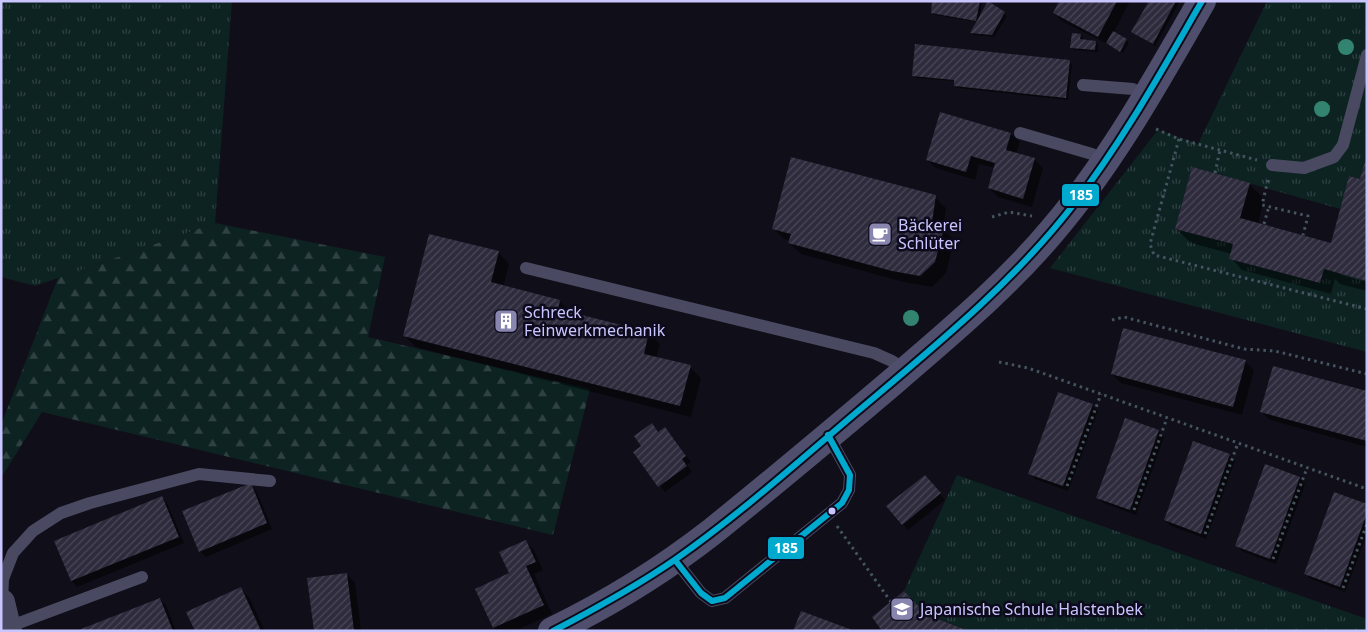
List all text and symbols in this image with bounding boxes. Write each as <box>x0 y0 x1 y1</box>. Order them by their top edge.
line badge: 185 <box>1061 183 1100 207</box>
text: 185 <box>1069 185 1093 204</box>
place label: Bäckerei Schlüter <box>898 214 962 254</box>
cafe icon: Bäckerei Schlüter <box>867 221 893 247</box>
place label: Schreck Feinwerkmechanik <box>524 301 666 341</box>
building icon: Schreck Feinwerkmechanik <box>493 308 519 334</box>
unlabelled marker <box>827 506 837 516</box>
line badge: 185 <box>767 536 805 560</box>
text: 185 <box>774 538 798 557</box>
school or university icon: Japanische Schule Halstenbek <box>889 596 915 622</box>
place label: Japanische Schule Halstenbek <box>918 598 1143 620</box>

